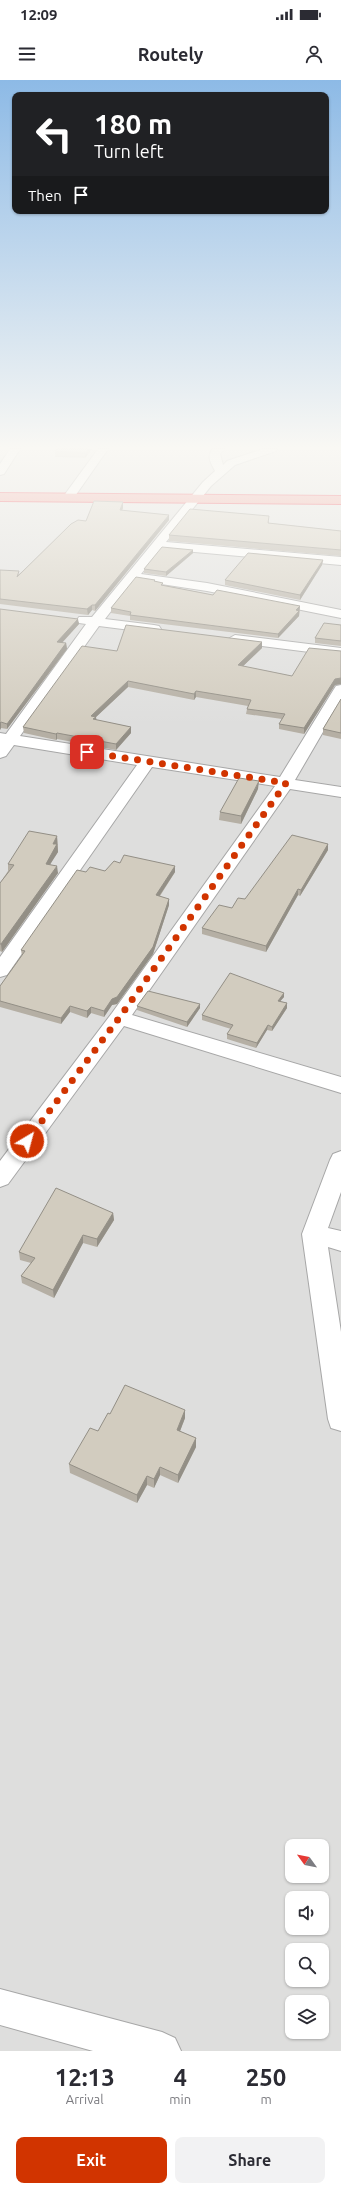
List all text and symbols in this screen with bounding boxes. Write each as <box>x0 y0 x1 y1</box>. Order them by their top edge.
text: 12:09 <box>20 6 58 23</box>
icon: menu <box>16 43 38 65</box>
icon: person <box>303 43 325 65</box>
text: Routely <box>138 44 203 64</box>
icon: left <box>28 108 80 160</box>
text: 180 m <box>94 108 172 139</box>
text: Turn left <box>94 141 164 161</box>
icon: arrive <box>70 184 92 206</box>
text: Then <box>28 187 62 204</box>
pin <box>70 735 104 769</box>
icon: arrive <box>76 741 98 763</box>
position arrow <box>6 1120 48 1162</box>
north arrow <box>285 1839 329 1883</box>
map controls <box>285 1839 329 2039</box>
button: sound <box>285 1891 329 1935</box>
button: search <box>285 1943 329 1987</box>
button: layers <box>285 1995 329 2039</box>
text: 12:13 <box>55 2064 115 2091</box>
text: 4 <box>173 2064 187 2091</box>
text: 250 <box>246 2064 286 2091</box>
text: Arrival <box>66 2092 104 2106</box>
text: min <box>169 2092 191 2106</box>
text: m <box>260 2092 272 2106</box>
button: Exit <box>16 2137 167 2183</box>
button: Share <box>175 2137 325 2183</box>

